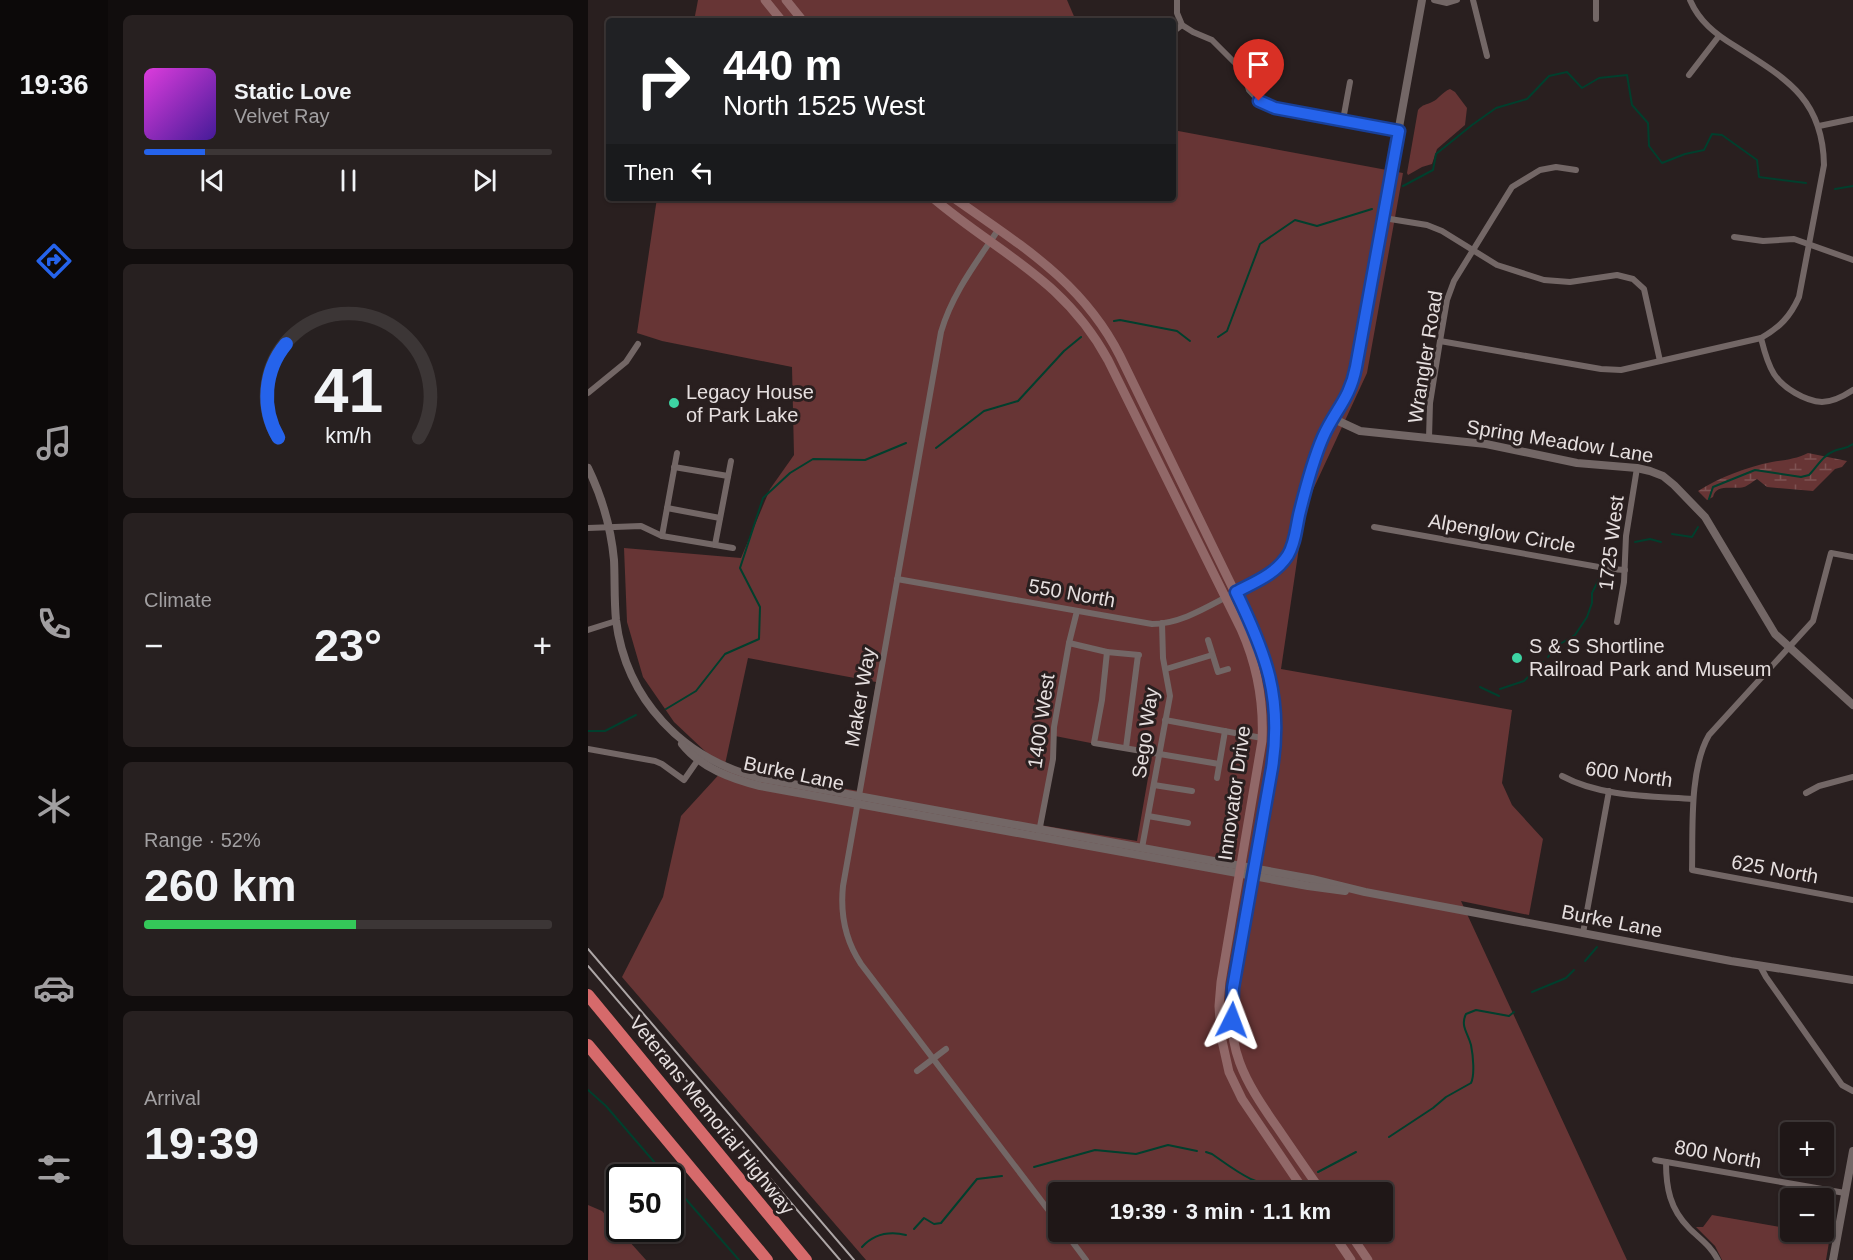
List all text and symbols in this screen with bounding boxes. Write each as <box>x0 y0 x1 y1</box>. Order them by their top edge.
pin <box>1233 39 1284 101</box>
icon: right <box>624 42 702 120</box>
text: 440 m <box>723 42 842 89</box>
icon: arrive <box>1242 48 1275 81</box>
text: 19:36 <box>19 70 89 100</box>
text: Static Love <box>234 79 351 104</box>
text: North 1525 West <box>723 91 925 121</box>
text: Velvet Ray <box>234 105 330 127</box>
icon: left <box>686 156 719 189</box>
text: Then <box>624 160 674 185</box>
icon: previous <box>196 164 229 197</box>
icon: pause <box>332 164 365 197</box>
icon: next <box>468 164 501 197</box>
icon: directions <box>33 240 75 282</box>
street label: Wrangler Road <box>1404 289 1446 425</box>
text: 41 <box>313 356 383 425</box>
place label: Legacy House of Park Lake <box>686 381 814 426</box>
marker: Legacy House of Park Lake <box>667 396 681 410</box>
street label: Spring Meadow Lane <box>1465 415 1655 467</box>
icon: music <box>33 422 75 464</box>
text: km/h <box>325 424 371 448</box>
street label: 1725 West <box>1594 494 1628 592</box>
street label: Alpenglow Circle <box>1427 509 1577 557</box>
street label: 550 North <box>1027 575 1117 611</box>
text: Climate <box>144 589 212 611</box>
icon: phone <box>33 603 75 645</box>
text: 23° <box>314 620 382 671</box>
text: − <box>144 627 163 664</box>
text: + <box>533 627 552 664</box>
place label: S & S Shortline Railroad Park and Museum <box>1529 635 1771 680</box>
street label: Maker Way <box>840 646 880 748</box>
marker: S & S Shortline Railroad Park and Museum <box>1510 651 1524 665</box>
street label: 1400 West <box>1023 672 1059 770</box>
street label: Sego Way <box>1128 686 1162 780</box>
street label: Innovator Drive <box>1214 724 1254 862</box>
street label: Burke Lane <box>742 752 846 794</box>
street label: 600 North <box>1584 757 1674 791</box>
icon: climate <box>33 785 75 827</box>
text: Range · 52% <box>144 829 261 851</box>
street label: 625 North <box>1730 851 1820 887</box>
text: 260 km <box>144 860 297 911</box>
street label: Burke Lane <box>1560 900 1664 942</box>
icon: car <box>33 967 75 1009</box>
position arrow <box>1200 988 1264 1052</box>
street label: Veterans Memorial Highway <box>625 1011 799 1219</box>
text: Arrival <box>144 1087 201 1109</box>
text: 19:39 <box>144 1118 259 1169</box>
map controls <box>1780 1122 1834 1242</box>
button: + <box>1780 1122 1834 1176</box>
street label: 800 North <box>1673 1136 1763 1172</box>
icon: filters <box>33 1148 75 1190</box>
speed limit sign: 50 <box>606 1164 684 1242</box>
button: − <box>1780 1188 1834 1242</box>
text: 19:39 · 3 min · 1.1 km <box>1110 1199 1331 1224</box>

